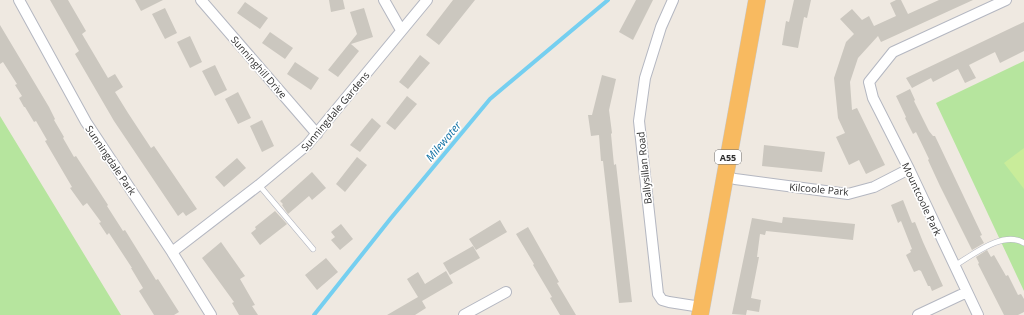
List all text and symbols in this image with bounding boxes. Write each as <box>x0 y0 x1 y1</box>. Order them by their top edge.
street label: Sunninghill Drive <box>228 33 290 102</box>
street label: Sunningdale Gardens <box>298 68 373 154</box>
water label: Milewater <box>422 117 465 164</box>
street label: Sunningdale Park <box>82 122 140 198</box>
street label: Ballysillan Road <box>633 131 655 205</box>
road number: A55 <box>715 150 741 164</box>
street label: Mountcoole Park <box>899 160 945 239</box>
street label: Kilcoole Park <box>789 179 850 199</box>

